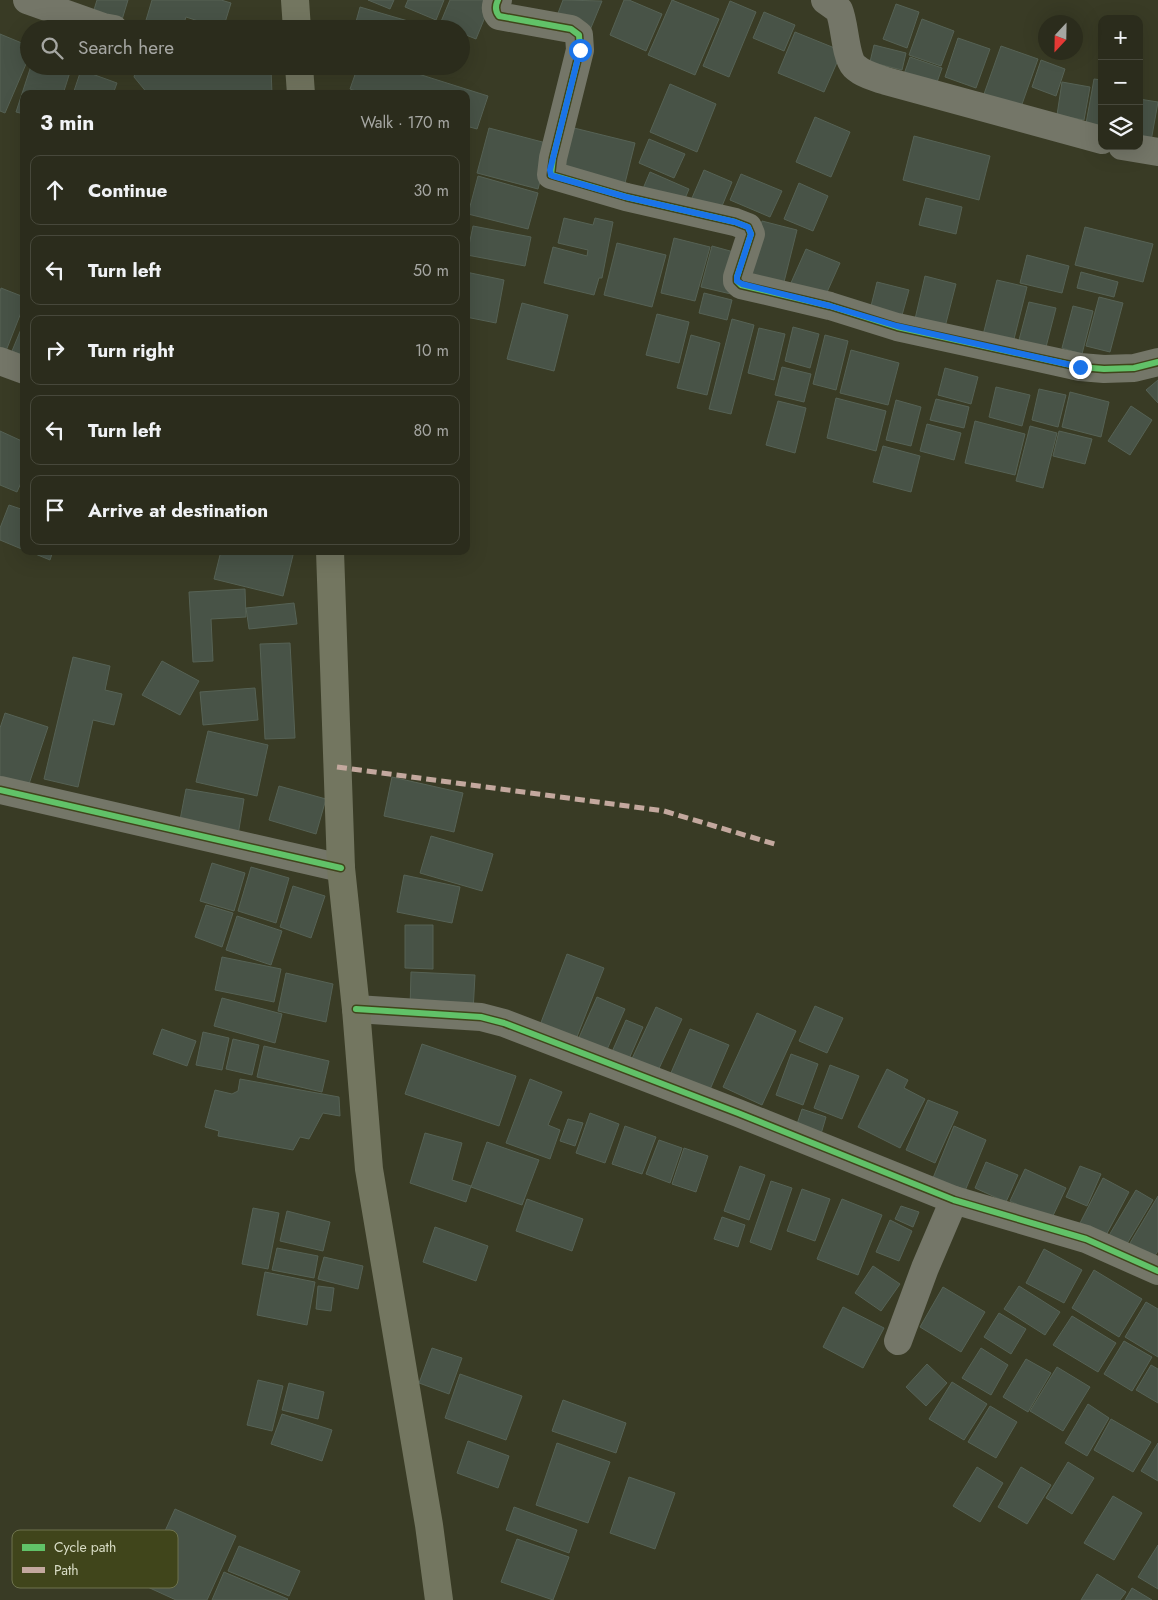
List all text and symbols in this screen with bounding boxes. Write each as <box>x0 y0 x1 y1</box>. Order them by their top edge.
north arrow <box>1038 15 1083 60</box>
map controls <box>1098 15 1143 150</box>
button: + <box>1098 15 1143 60</box>
search box <box>20 20 470 75</box>
icon: search <box>38 34 66 62</box>
text: Search here <box>78 34 174 61</box>
route start <box>569 39 592 62</box>
button: − <box>1098 60 1143 105</box>
button: layers <box>1098 105 1143 150</box>
text: 3 min <box>40 108 94 138</box>
text: Walk · 170 m <box>360 111 450 134</box>
icon: ahead <box>41 176 69 204</box>
text: Continue <box>88 177 167 204</box>
text: 30 m <box>413 179 449 202</box>
icon: left <box>41 256 69 284</box>
text: Turn left <box>88 257 161 284</box>
text: 50 m <box>413 259 449 282</box>
icon: right <box>41 336 69 364</box>
text: Turn right <box>88 337 174 364</box>
text: 10 m <box>415 339 449 362</box>
route end <box>1069 356 1092 379</box>
icon: left <box>41 416 69 444</box>
text: Turn left <box>88 417 161 444</box>
text: 80 m <box>413 419 449 442</box>
icon: arrive <box>41 496 69 524</box>
text: Arrive at destination <box>88 497 268 524</box>
legend <box>12 1530 178 1588</box>
text: Cycle path <box>54 1537 116 1557</box>
text: Path <box>54 1560 79 1580</box>

